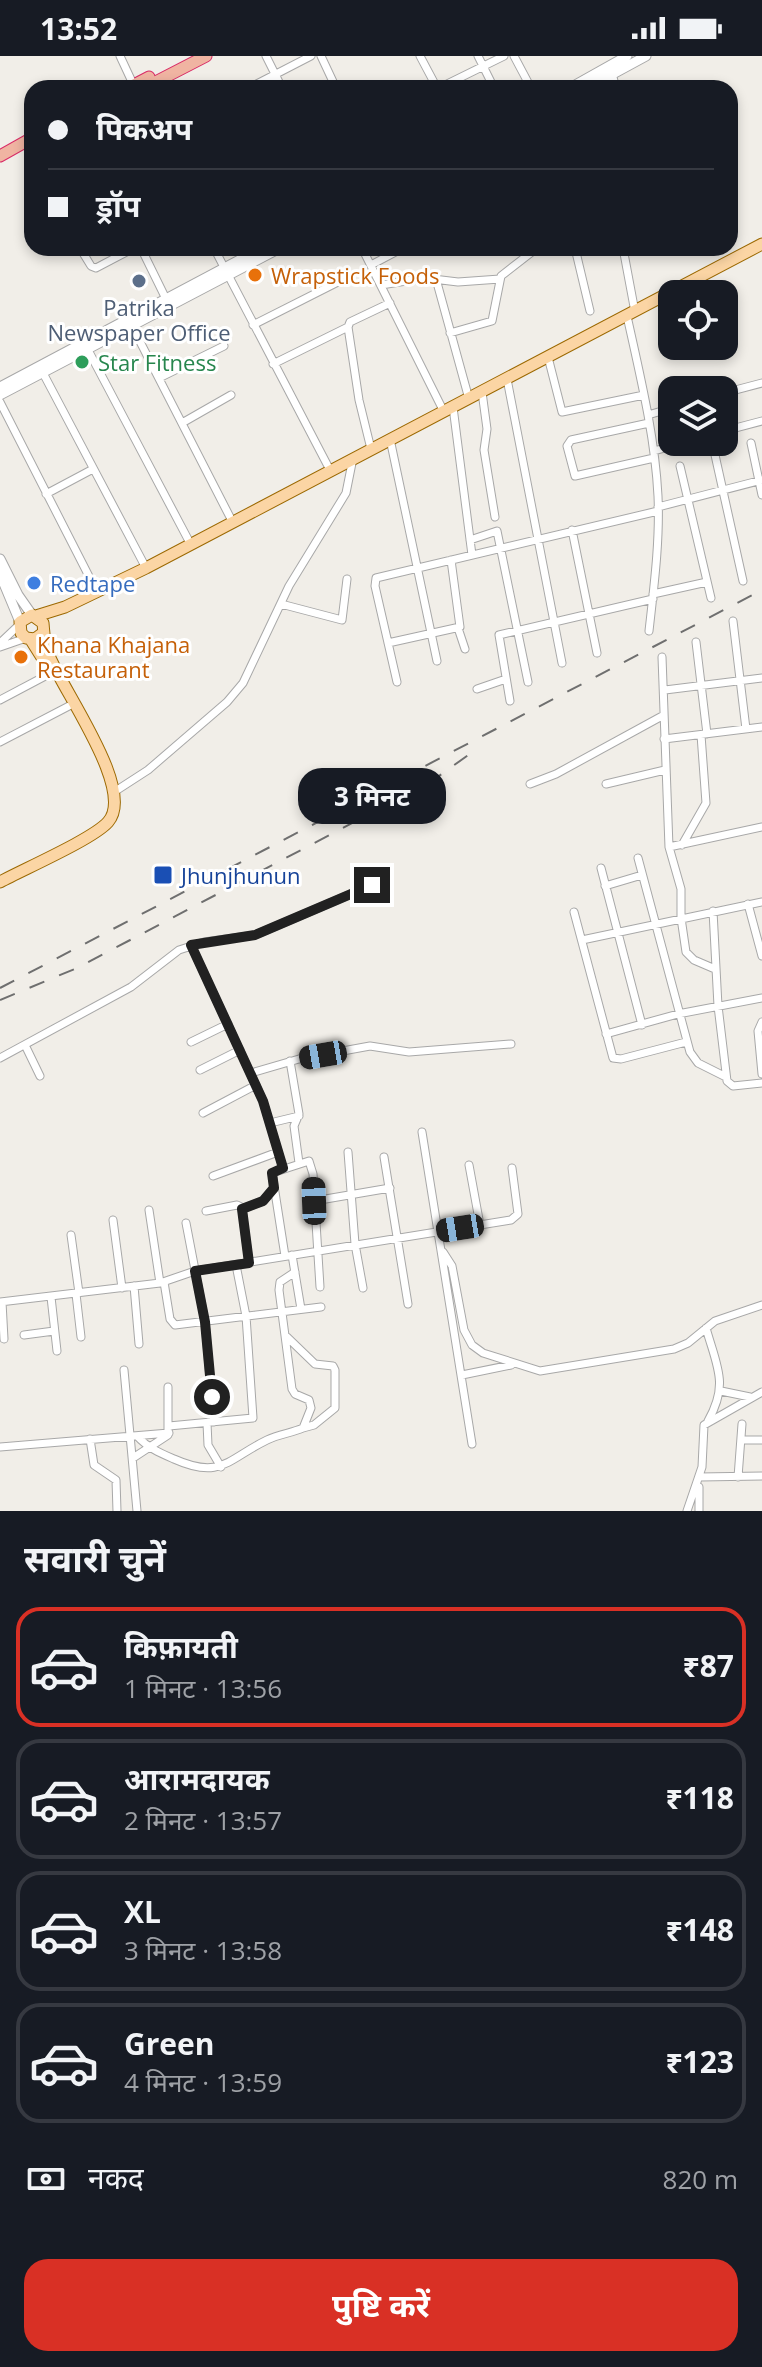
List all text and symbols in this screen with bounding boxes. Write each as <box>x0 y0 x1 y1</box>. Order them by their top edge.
text: 13:52 <box>40 8 117 49</box>
text: पिकअप <box>96 108 192 149</box>
text: ड्रॉप <box>96 185 140 226</box>
place label: Wrapstick Foods <box>271 260 439 290</box>
marker: Wrapstick Foods <box>246 266 264 284</box>
marker: Patrika Newspaper Office <box>130 272 148 290</box>
map controls <box>658 280 738 456</box>
button: locate <box>658 280 738 360</box>
place label: Patrika Newspaper Office <box>47 292 231 347</box>
place label: Star Fitness <box>98 347 216 377</box>
marker: Star Fitness <box>73 353 91 371</box>
button: layers <box>658 376 738 456</box>
place label: Redtape <box>50 568 135 598</box>
marker: Redtape <box>25 574 43 592</box>
place label: Khana Khajana Restaurant <box>37 629 190 684</box>
marker: Khana Khajana Restaurant <box>12 648 30 666</box>
callout: 3 मिनट <box>298 769 446 825</box>
text: 3 मिनट <box>334 778 410 814</box>
place label: Jhunjhunun <box>179 860 300 890</box>
marker: Jhunjhunun <box>152 864 174 886</box>
route end <box>354 867 390 903</box>
car <box>297 1039 349 1071</box>
car <box>301 1177 327 1225</box>
car <box>434 1212 486 1244</box>
route start <box>194 1379 230 1415</box>
text: सवारी चुनें <box>24 1534 166 1583</box>
text: किफ़ायती <box>124 1626 238 1667</box>
icon: car <box>28 1631 100 1703</box>
text: ₹87 <box>683 1645 734 1686</box>
text: 1 मिनट · 13:56 <box>124 1670 282 1706</box>
text: आरामदायक <box>124 1758 270 1799</box>
icon: car <box>28 1763 100 1835</box>
text: ₹118 <box>665 1777 734 1818</box>
text: 2 मिनट · 13:57 <box>124 1802 282 1838</box>
text: XL <box>124 1891 161 1932</box>
icon: car <box>28 1895 100 1967</box>
text: ₹148 <box>665 1909 734 1950</box>
text: 3 मिनट · 13:58 <box>124 1932 282 1968</box>
text: Green <box>124 2023 215 2064</box>
icon: car <box>28 2027 100 2099</box>
text: ₹123 <box>665 2041 734 2082</box>
text: 4 मिनट · 13:59 <box>124 2064 282 2100</box>
icon: cash <box>24 2157 68 2201</box>
text: नकद <box>88 2157 144 2198</box>
text: 820 m <box>663 2161 738 2197</box>
button: पुष्टि करें <box>24 2259 738 2351</box>

